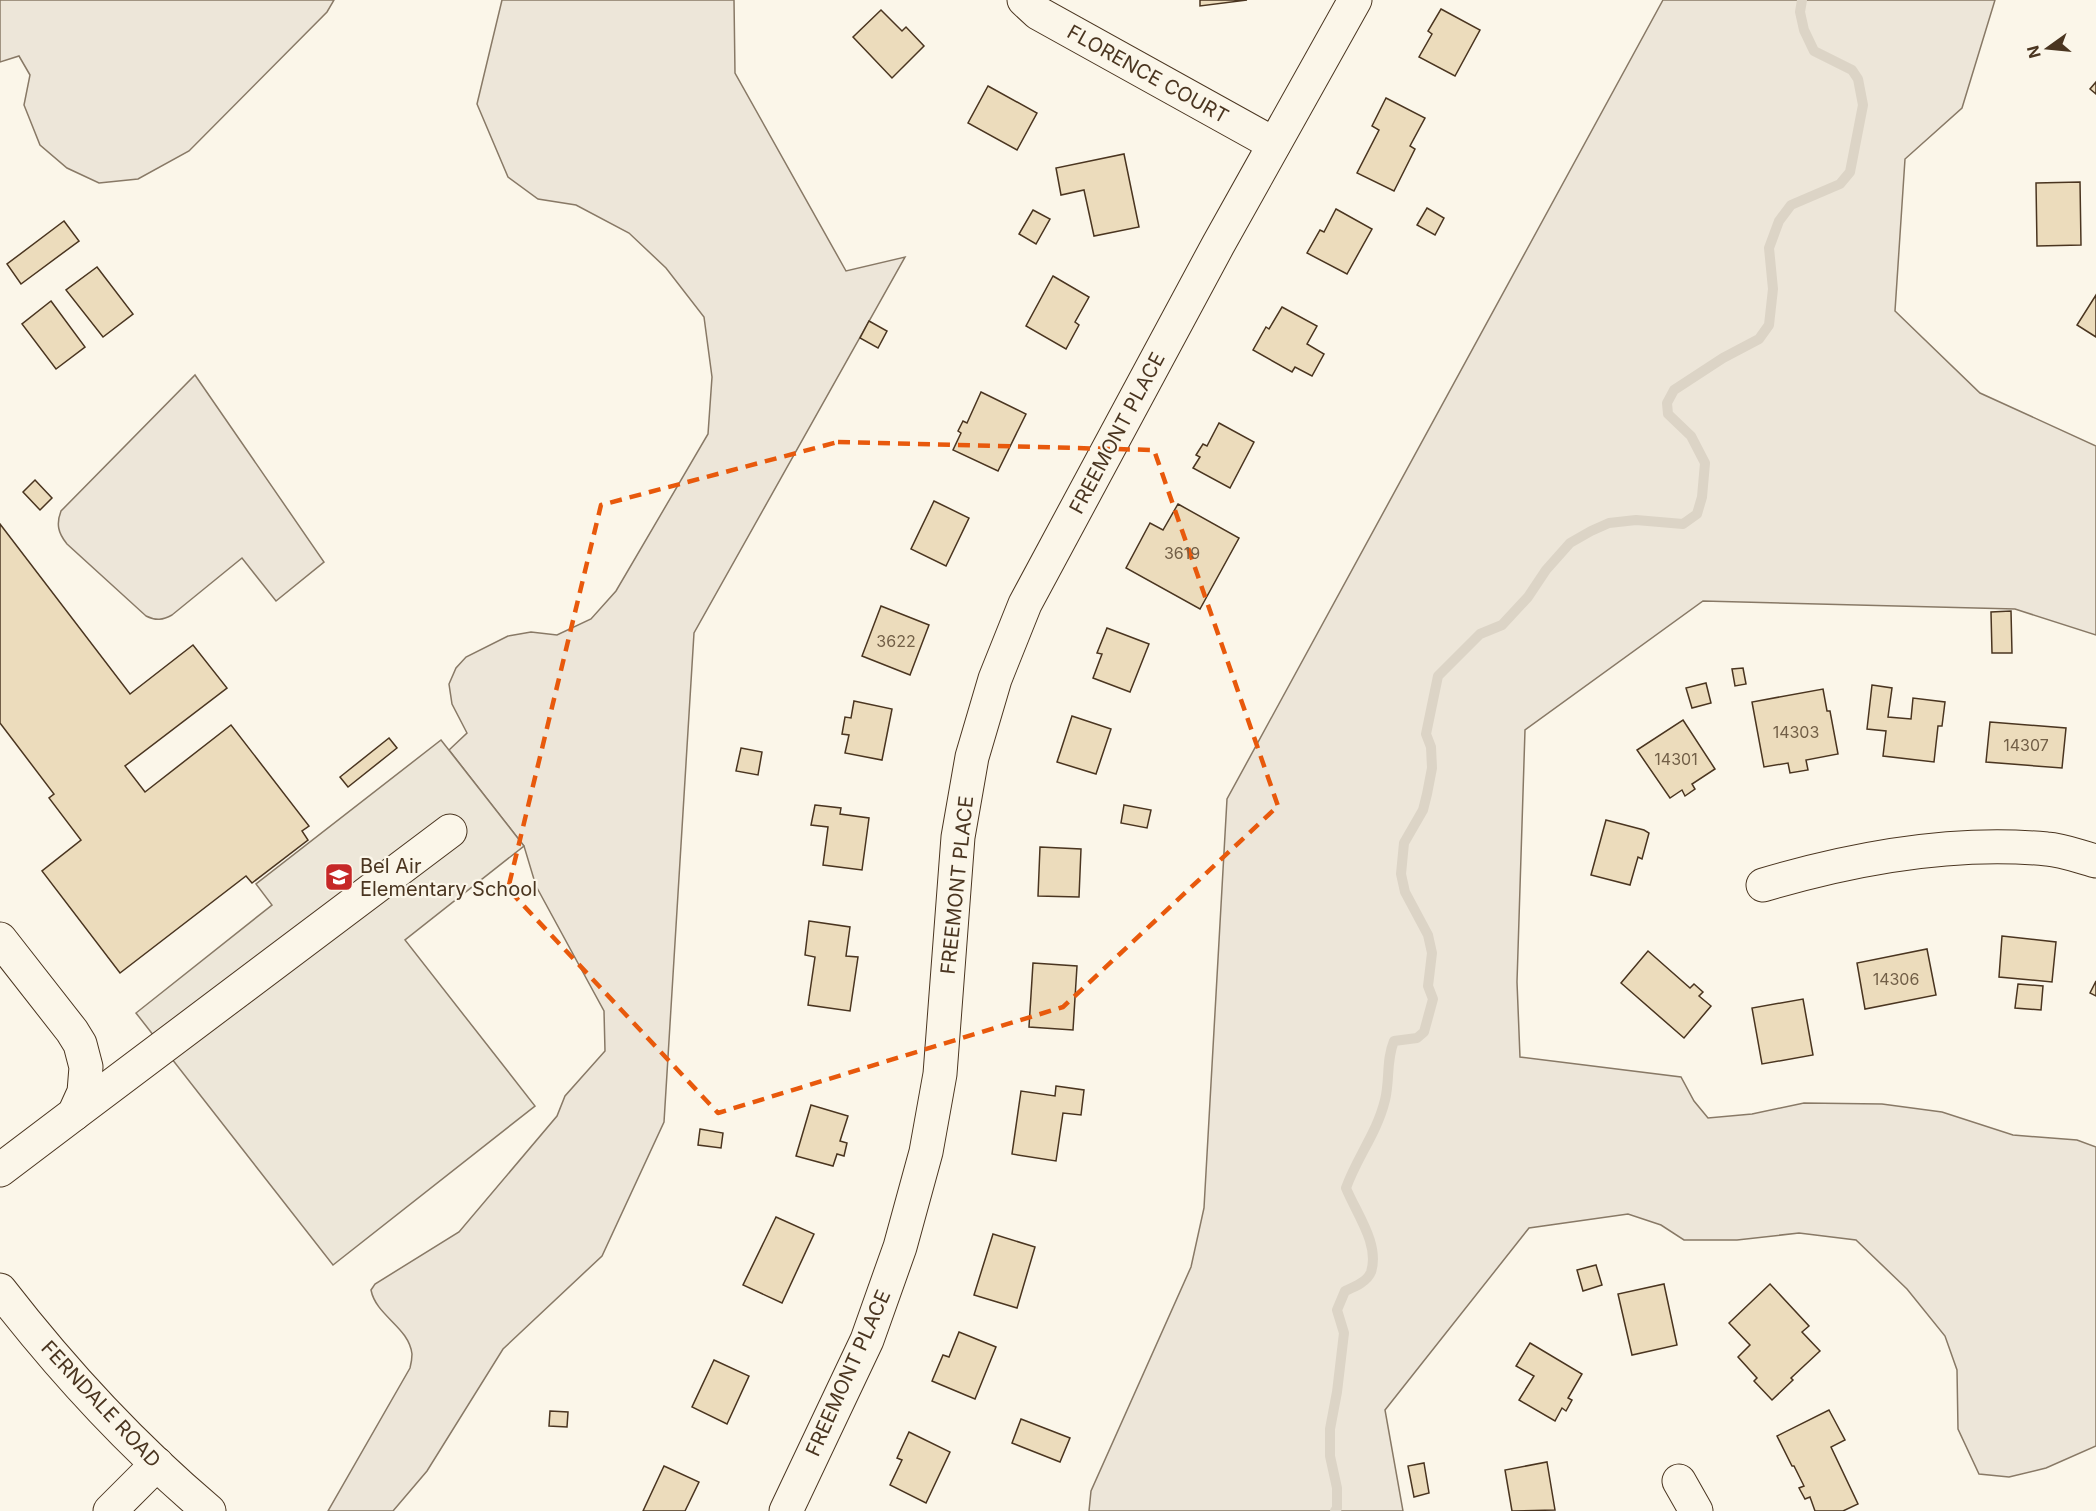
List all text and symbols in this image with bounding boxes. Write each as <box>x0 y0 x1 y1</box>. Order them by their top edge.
north arrow <box>2018 18 2078 78</box>
street label: FLORENCE COURT <box>1063 20 1233 128</box>
text: N <box>2022 43 2045 60</box>
street label: FREEMONT PLACE <box>1064 348 1170 518</box>
house number: 3619 <box>1164 543 1200 563</box>
house number: 3622 <box>876 631 916 651</box>
house number: 14303 <box>1773 722 1819 742</box>
house number: 14307 <box>2003 735 2049 755</box>
house number: 14301 <box>1654 749 1698 769</box>
street label: FREEMONT PLACE <box>936 794 978 976</box>
place label: Bel Air Elementary School <box>360 854 537 901</box>
school or university icon: Bel Air Elementary School <box>323 861 355 893</box>
house number: 14306 <box>1873 969 1919 989</box>
street label: FREEMONT PLACE <box>801 1286 895 1460</box>
street label: FERNDALE ROAD <box>36 1336 166 1472</box>

